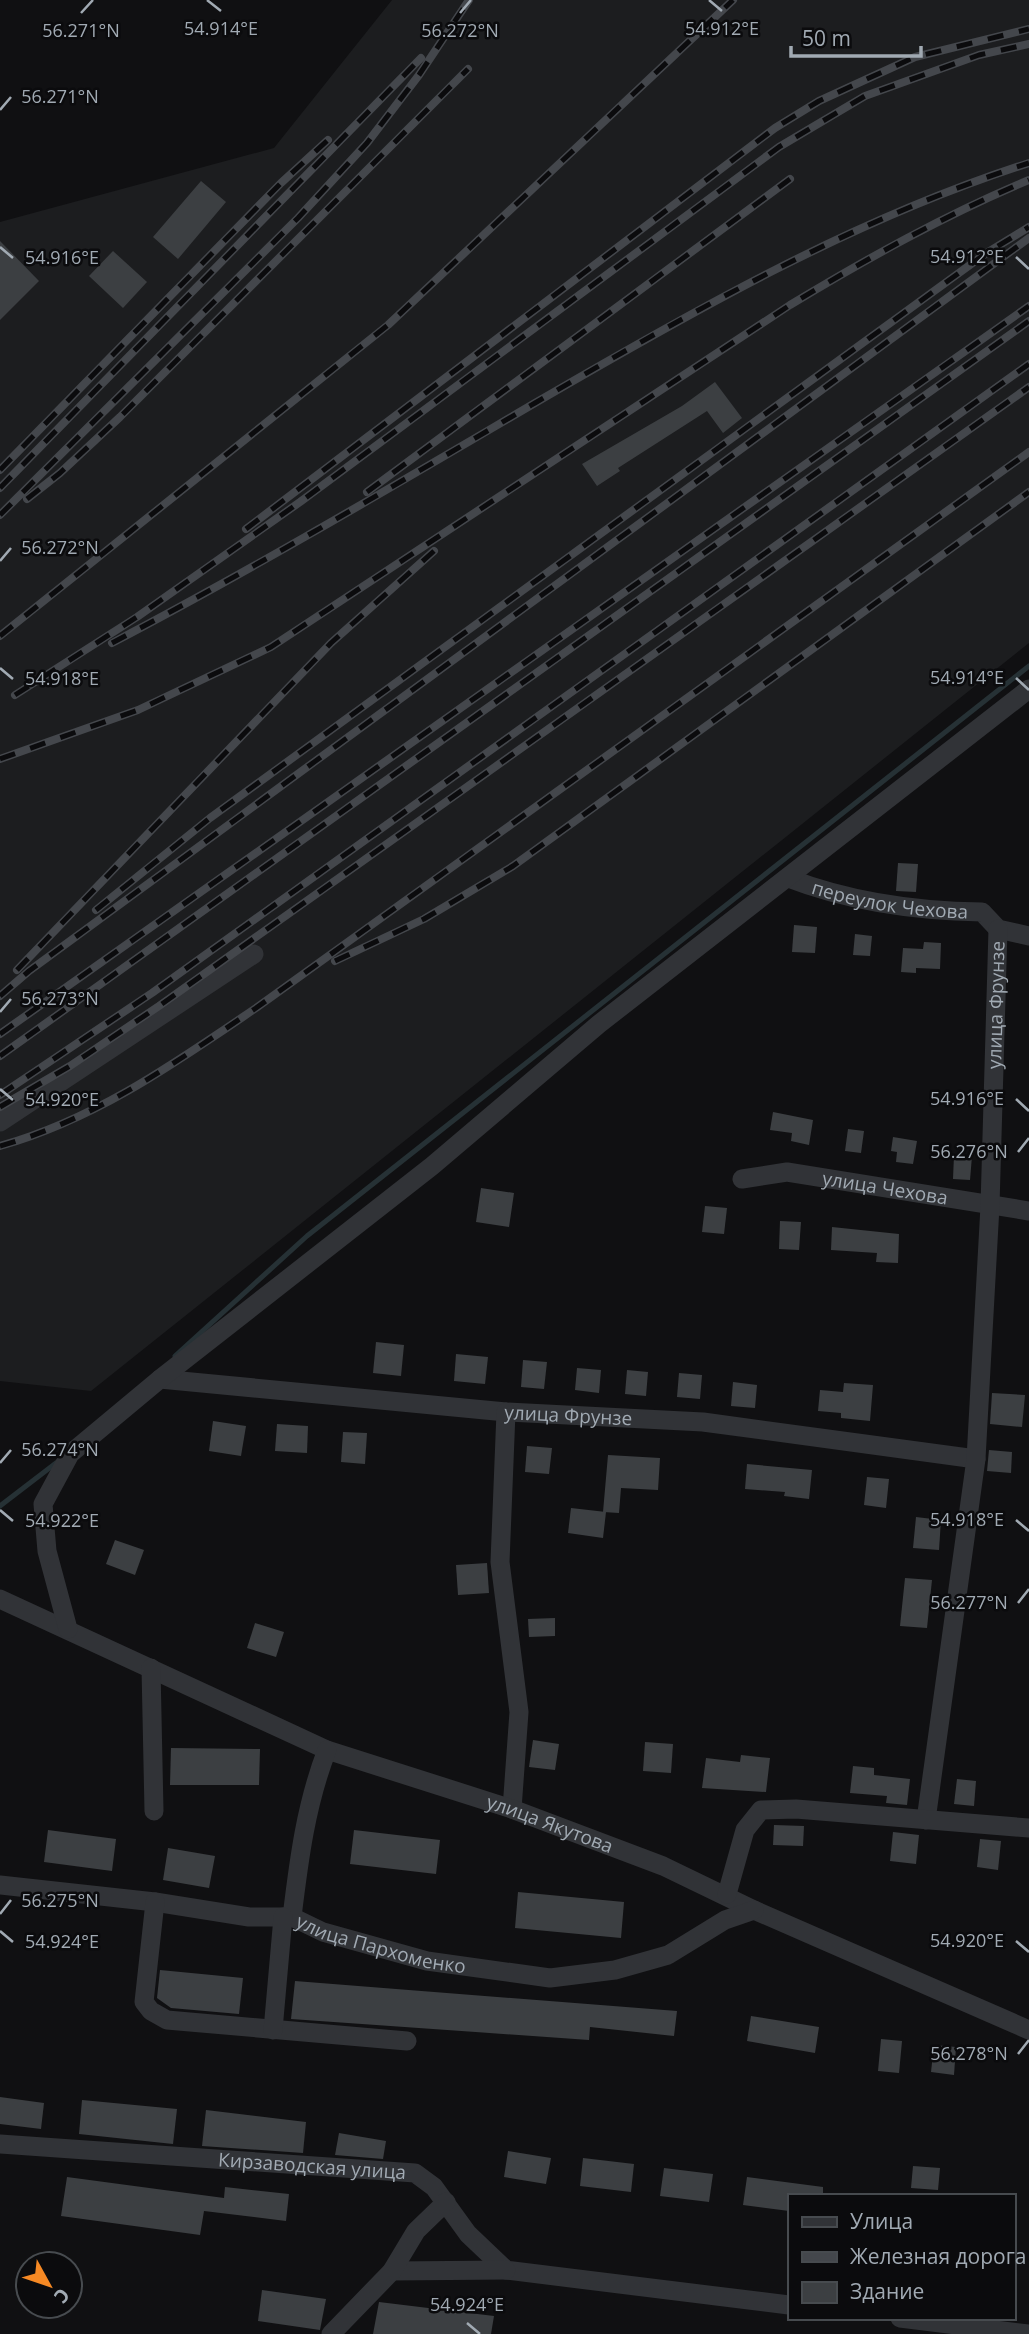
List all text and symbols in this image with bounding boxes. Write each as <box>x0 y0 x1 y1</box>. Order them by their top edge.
scale bar <box>791 14 920 58</box>
text: 54.914°E <box>184 16 258 40</box>
text: 54.912°E <box>685 16 759 40</box>
text: 56.271°N <box>42 18 120 42</box>
text: 56.272°N <box>421 18 499 42</box>
text: 50 m <box>802 24 851 52</box>
text: 56.271°N <box>21 84 99 108</box>
text: 54.912°E <box>930 244 1004 268</box>
text: 54.916°E <box>25 245 99 269</box>
text: 56.272°N <box>21 535 99 559</box>
text: 54.914°E <box>930 665 1004 689</box>
text: 54.918°E <box>25 666 99 690</box>
street label: переулок Чехова <box>809 874 969 925</box>
street label: улица Фрунзе <box>981 941 1011 1069</box>
text: 56.273°N <box>21 986 99 1010</box>
text: 54.916°E <box>930 1086 1004 1110</box>
text: 54.920°E <box>25 1087 99 1111</box>
text: 56.276°N <box>930 1139 1008 1163</box>
street label: улица Чехова <box>821 1165 950 1211</box>
street label: улица Фрунзе <box>504 1399 633 1431</box>
text: 56.274°N <box>21 1437 99 1461</box>
text: 54.918°E <box>930 1507 1004 1531</box>
text: 54.922°E <box>25 1508 99 1532</box>
text: 56.277°N <box>930 1590 1008 1614</box>
street label: улица Якутова <box>483 1789 617 1859</box>
text: 56.275°N <box>21 1888 99 1912</box>
street label: улица Пархоменко <box>292 1908 468 1979</box>
text: 54.920°E <box>930 1928 1004 1952</box>
text: 54.924°E <box>25 1929 99 1953</box>
text: 56.278°N <box>930 2041 1008 2065</box>
street label: Кирзаводская улица <box>217 2146 407 2185</box>
legend <box>788 2194 1015 2320</box>
text: Улица <box>850 2207 913 2235</box>
text: Железная дорога <box>850 2242 1026 2270</box>
north arrow <box>14 2250 84 2320</box>
text: Здание <box>850 2277 924 2305</box>
text: С <box>48 2283 76 2309</box>
text: 54.924°E <box>430 2292 504 2316</box>

